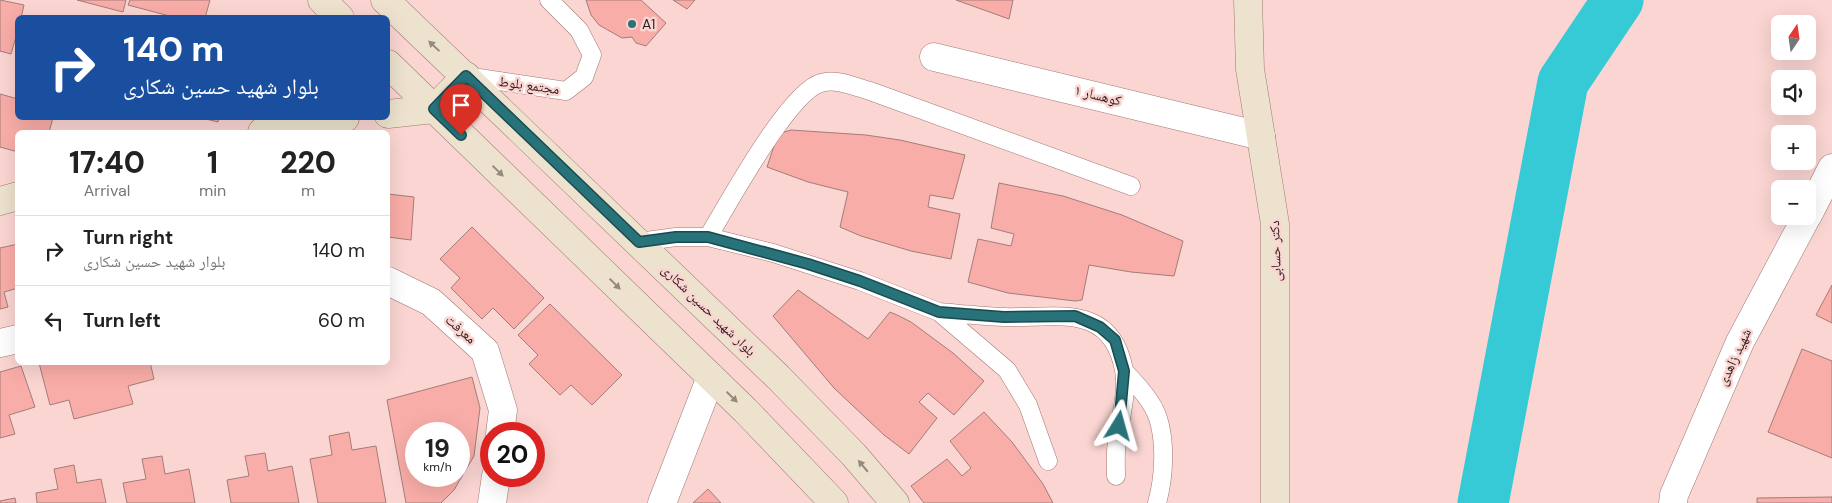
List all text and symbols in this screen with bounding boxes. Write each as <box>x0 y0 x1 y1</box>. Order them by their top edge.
place label: A1 <box>642 15 655 33</box>
north arrow <box>1771 15 1816 60</box>
map controls <box>1771 15 1816 225</box>
marker: A1 <box>626 18 638 30</box>
text: 140 m <box>123 26 224 72</box>
icon: right <box>40 35 105 100</box>
one-way arrow <box>429 40 441 52</box>
button: sound <box>1771 70 1816 115</box>
text: بلوار شهید حسین شکاری <box>123 72 319 101</box>
street label: مجتمع بلوط <box>497 72 561 99</box>
street label: کوهسار ۱ <box>1073 80 1124 110</box>
pin <box>440 84 482 135</box>
icon: arrive <box>447 91 475 119</box>
button: + <box>1771 125 1816 170</box>
text: 17:40 <box>69 143 145 182</box>
text: 1 <box>207 143 218 182</box>
text: 220 <box>280 143 336 182</box>
one-way arrow <box>492 165 504 177</box>
text: Arrival <box>84 180 130 201</box>
text: min <box>199 180 226 201</box>
text: m <box>301 180 315 201</box>
button: − <box>1771 180 1816 225</box>
street label: دکتر حسابی <box>1265 220 1285 282</box>
text: Turn right <box>83 225 173 250</box>
icon: right <box>40 237 68 265</box>
text: 140 m <box>313 238 365 263</box>
text: بلوار شهید حسین شکاری <box>83 251 225 272</box>
street label: بلوار شهید حسین شکاری <box>658 260 760 360</box>
one-way arrow <box>609 278 621 290</box>
icon: left <box>40 307 68 335</box>
text: Turn left <box>83 308 161 333</box>
text: 60 m <box>318 308 365 333</box>
street label: معرفت <box>442 311 480 347</box>
street label: شهید زاهدی <box>1713 326 1755 388</box>
one-way arrow <box>725 391 737 403</box>
position arrow <box>1092 399 1144 451</box>
speed limit sign: 20 <box>480 422 545 487</box>
text: 19 <box>425 432 450 465</box>
text: km/h <box>423 459 452 475</box>
one-way arrow <box>858 459 869 472</box>

